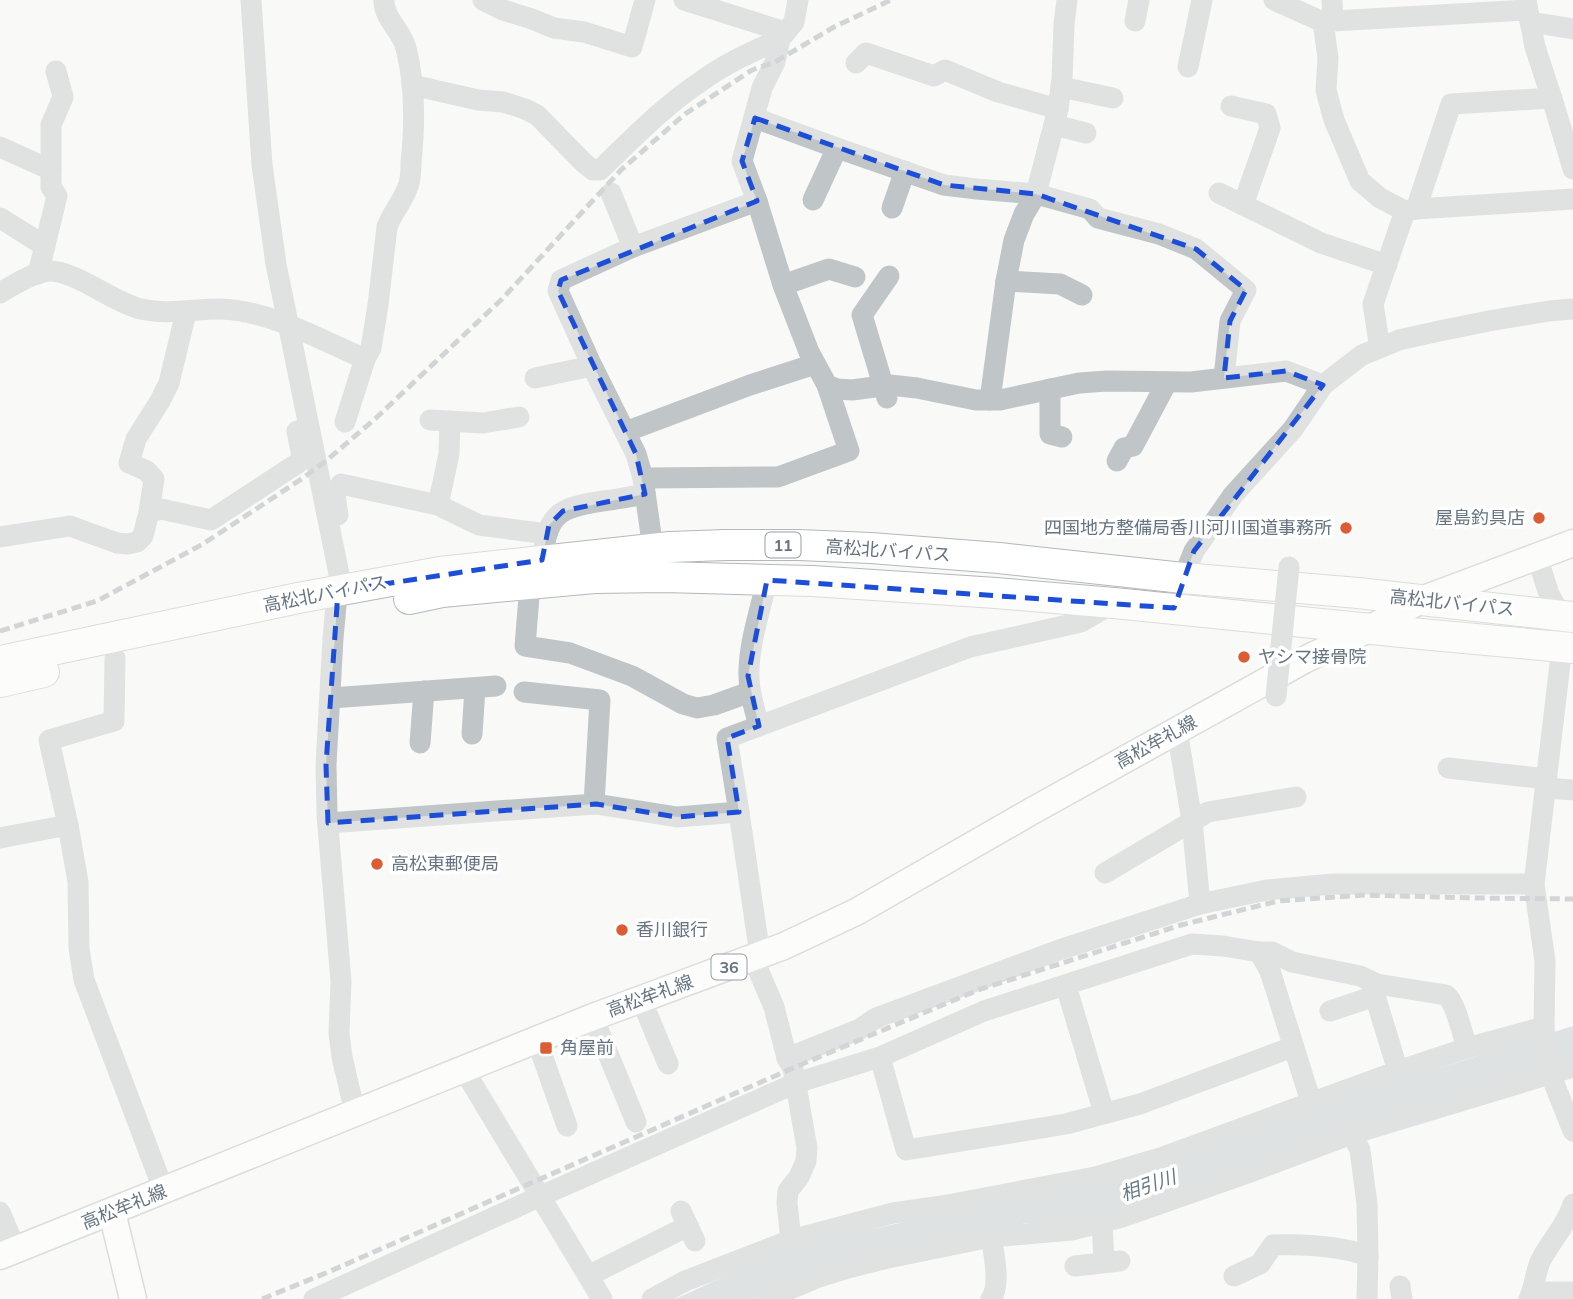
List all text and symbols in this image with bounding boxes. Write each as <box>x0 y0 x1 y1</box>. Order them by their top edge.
place label: 屋島釣具店 <box>1435 506 1525 529</box>
marker: 屋島釣具店 <box>1531 510 1547 526</box>
place label: 四国地方整備局香川河川国道事務所 <box>1044 516 1332 539</box>
marker: 四国地方整備局香川河川国道事務所 <box>1338 520 1354 536</box>
road number: 11 <box>766 532 800 558</box>
street label: 高松北バイパス <box>825 535 952 566</box>
street label: 高松北バイパス <box>261 570 389 617</box>
street label: 高松北バイパス <box>1388 584 1516 621</box>
place label: ヤシマ接骨院 <box>1258 645 1366 668</box>
marker: ヤシマ接骨院 <box>1236 649 1252 665</box>
street label: 高松牟礼線 <box>1111 710 1201 773</box>
place label: 高松東郵便局 <box>391 852 499 875</box>
marker: 高松東郵便局 <box>369 856 385 872</box>
place label: 香川銀行 <box>636 918 708 941</box>
marker: 香川銀行 <box>614 922 630 938</box>
road number: 36 <box>712 954 746 979</box>
street label: 高松牟礼線 <box>604 969 696 1022</box>
place label: 角屋前 <box>560 1036 614 1059</box>
marker: 角屋前 <box>538 1040 554 1056</box>
water label: 相引川 <box>1117 1164 1181 1206</box>
street label: 高松牟礼線 <box>78 1179 170 1234</box>

